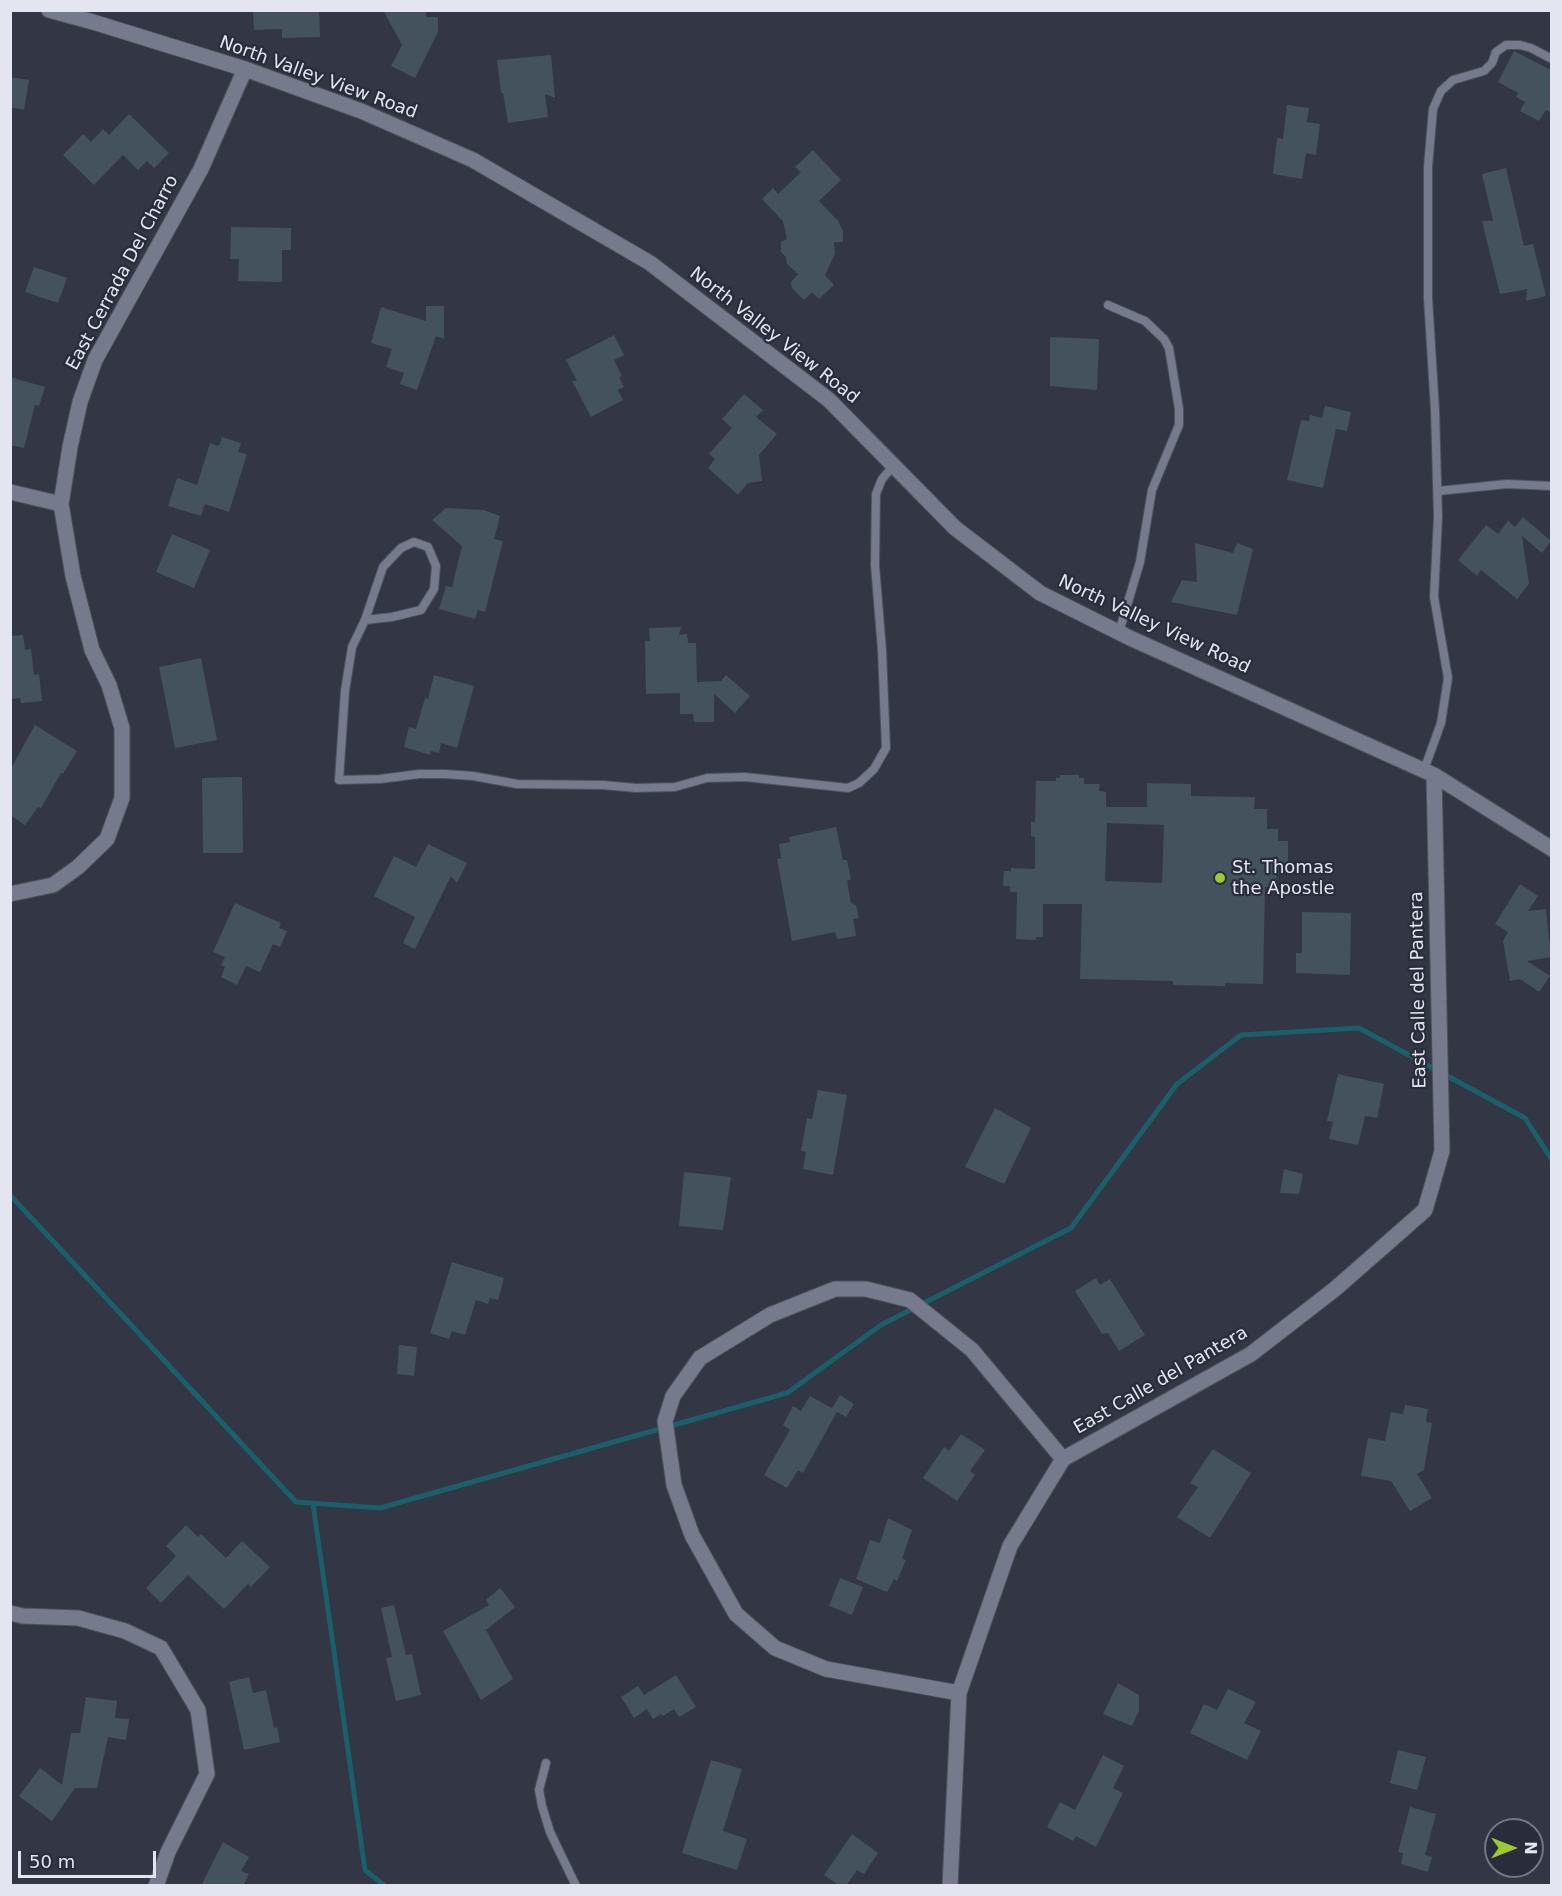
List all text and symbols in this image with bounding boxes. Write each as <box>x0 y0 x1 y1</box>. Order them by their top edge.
street label: North Valley View Road <box>216 32 420 124</box>
street label: East Cerrada Del Charro <box>62 172 184 374</box>
street label: North Valley View Road <box>685 263 863 409</box>
street label: North Valley View Road <box>1055 571 1253 679</box>
place label: St. Thomas the Apostle <box>1232 857 1335 900</box>
marker: St. Thomas the Apostle <box>1213 871 1227 885</box>
street label: East Calle del Pantera <box>1406 891 1432 1089</box>
street label: East Calle del Pantera <box>1070 1322 1252 1440</box>
north arrow <box>1484 1818 1544 1878</box>
scale bar <box>21 1839 159 1877</box>
text: N <box>1521 1841 1540 1855</box>
text: 50 m <box>29 1851 75 1872</box>

